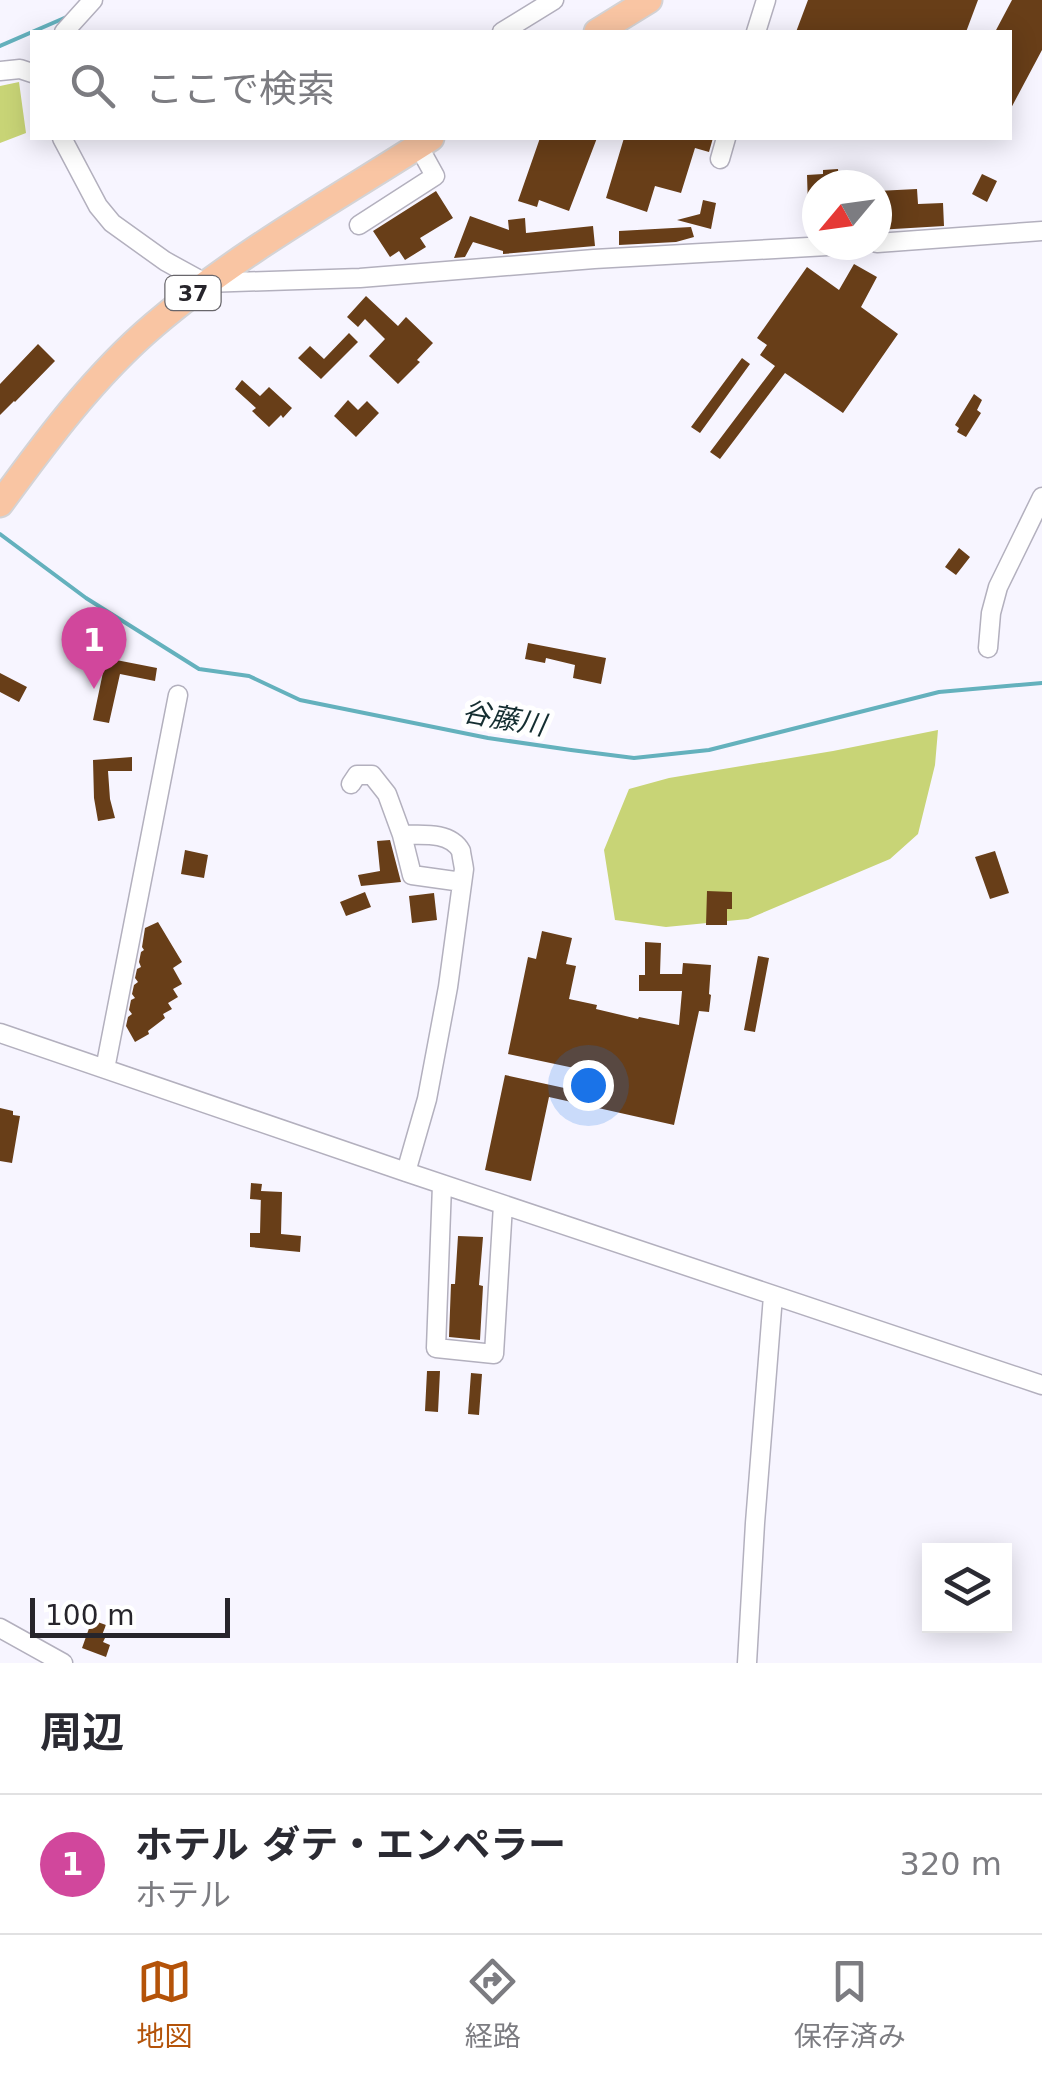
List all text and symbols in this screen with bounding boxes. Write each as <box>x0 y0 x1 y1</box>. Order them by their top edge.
search box <box>30 30 1012 140</box>
icon: search <box>65 58 120 113</box>
text: ここで検索 <box>145 67 335 111</box>
north arrow <box>802 170 892 260</box>
road number: 37 <box>166 276 220 310</box>
pin: 1 <box>62 606 126 689</box>
water label: 谷藤川 <box>460 695 551 743</box>
your location <box>563 1060 614 1111</box>
map controls <box>922 1543 1012 1633</box>
button: layers <box>922 1543 1012 1633</box>
scale bar <box>30 1593 230 1638</box>
text: 100 m <box>45 1599 135 1632</box>
text: 周辺 <box>40 1708 124 1757</box>
text: ホテル ダテ・エンペラー <box>135 1823 566 1867</box>
text: 1 <box>61 1845 84 1883</box>
text: 320 m <box>900 1845 1002 1883</box>
text: ホテル <box>135 1876 231 1914</box>
tab: 地図 <box>136 1954 192 2054</box>
tab: 経路 <box>465 1954 521 2054</box>
tab: 保存済み <box>794 1954 906 2054</box>

